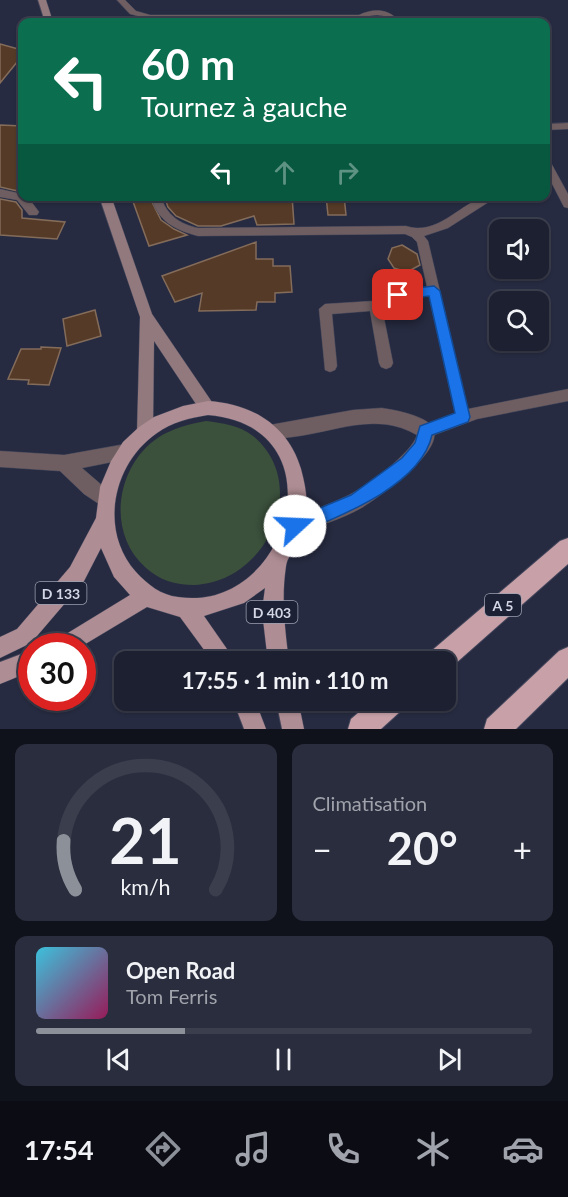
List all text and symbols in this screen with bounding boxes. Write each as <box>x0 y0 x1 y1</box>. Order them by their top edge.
text: 60 m <box>141 39 235 89</box>
icon: left <box>42 42 120 120</box>
text: Tournez à gauche <box>141 90 347 123</box>
icon: left <box>205 156 238 189</box>
icon: ahead <box>268 156 301 189</box>
icon: right <box>331 156 364 189</box>
map controls <box>489 219 549 351</box>
button: sound <box>489 219 549 279</box>
pin <box>372 269 423 320</box>
icon: arrive <box>381 278 414 311</box>
button: search <box>489 291 549 351</box>
position arrow <box>263 494 327 558</box>
road number: D 133 <box>36 582 86 604</box>
road number: A 5 <box>485 594 521 616</box>
road number: D 403 <box>246 601 298 623</box>
speed limit sign: 30 <box>18 633 96 711</box>
text: 17:55 · 1 min · 110 m <box>182 667 388 694</box>
text: Climatisation <box>313 791 427 815</box>
text: 21 <box>110 802 182 877</box>
text: 20° <box>387 821 458 875</box>
text: − <box>313 829 332 869</box>
text: + <box>513 829 532 869</box>
text: km/h <box>121 874 171 900</box>
text: Open Road <box>126 957 235 984</box>
text: Tom Ferris <box>126 984 217 1008</box>
icon: previous <box>102 1043 135 1076</box>
icon: pause <box>267 1043 300 1076</box>
icon: next <box>433 1043 466 1076</box>
icon: directions <box>142 1128 184 1170</box>
icon: music <box>232 1128 274 1170</box>
icon: phone <box>322 1128 364 1170</box>
icon: climate <box>412 1128 454 1170</box>
icon: car <box>502 1128 544 1170</box>
text: 17:54 <box>24 1133 94 1166</box>

